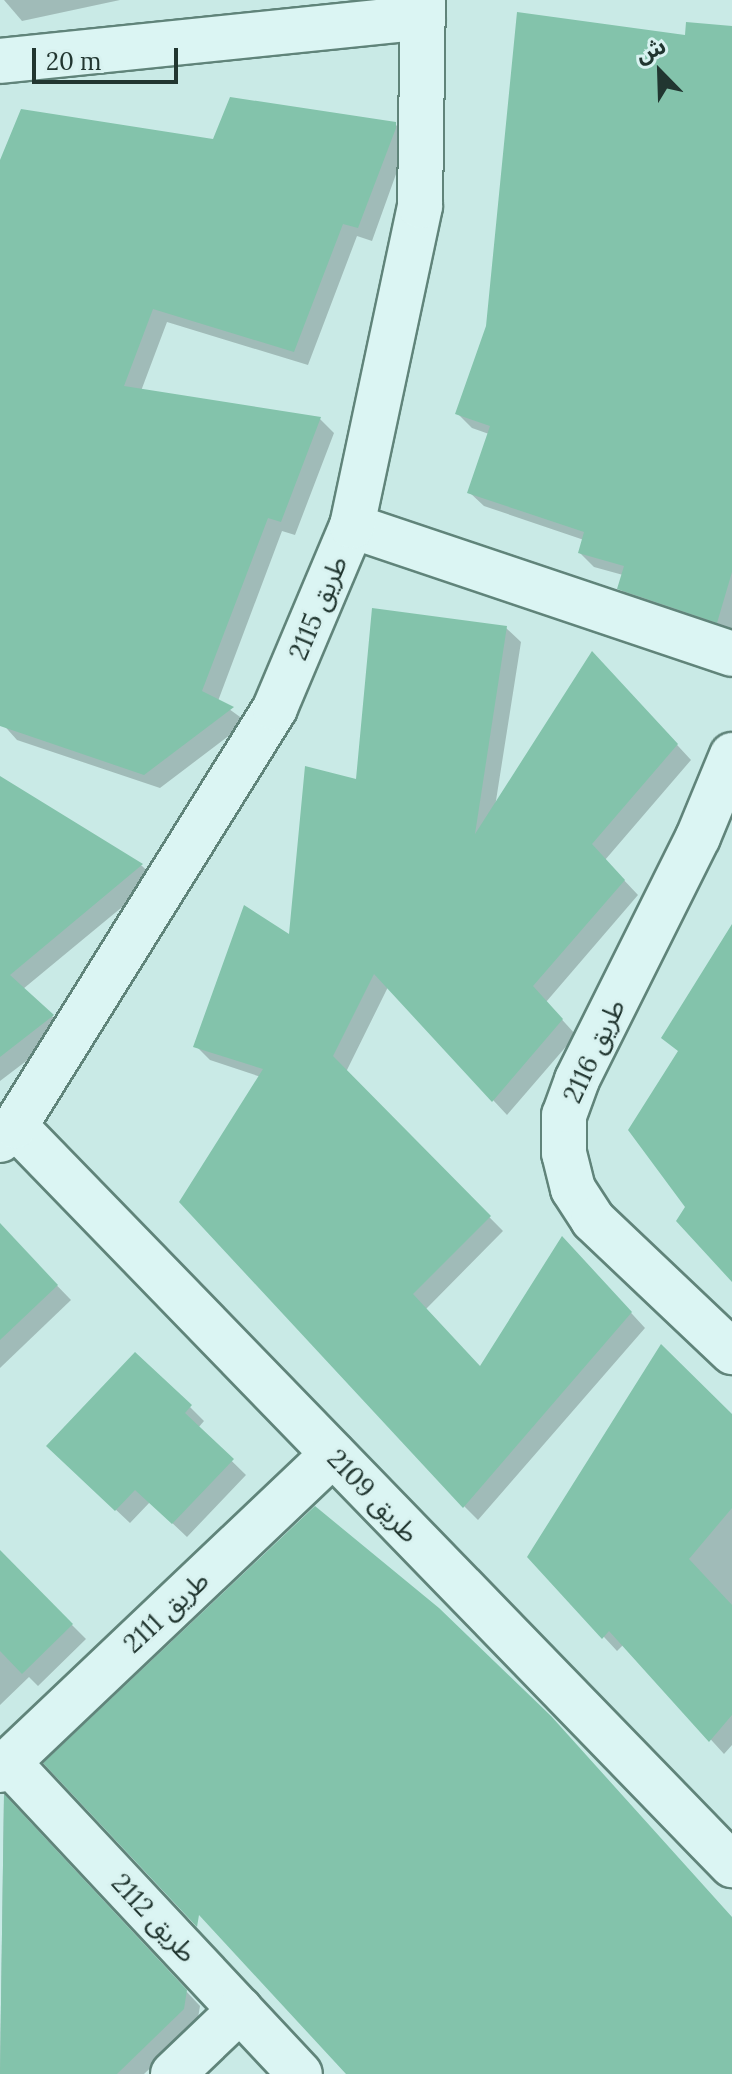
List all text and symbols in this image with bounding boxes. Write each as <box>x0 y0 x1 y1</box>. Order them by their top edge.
text: ش <box>631 31 670 69</box>
scale bar <box>36 32 182 82</box>
north arrow <box>620 32 700 112</box>
text: 20 m <box>46 46 102 77</box>
street label: طريق 2115 <box>282 551 354 665</box>
street label: طريق 2116 <box>556 994 632 1108</box>
street label: طريق 2109 <box>321 1443 425 1549</box>
street label: طريق 2111 <box>117 1565 215 1659</box>
street label: طريق 2112 <box>105 1867 203 1969</box>

